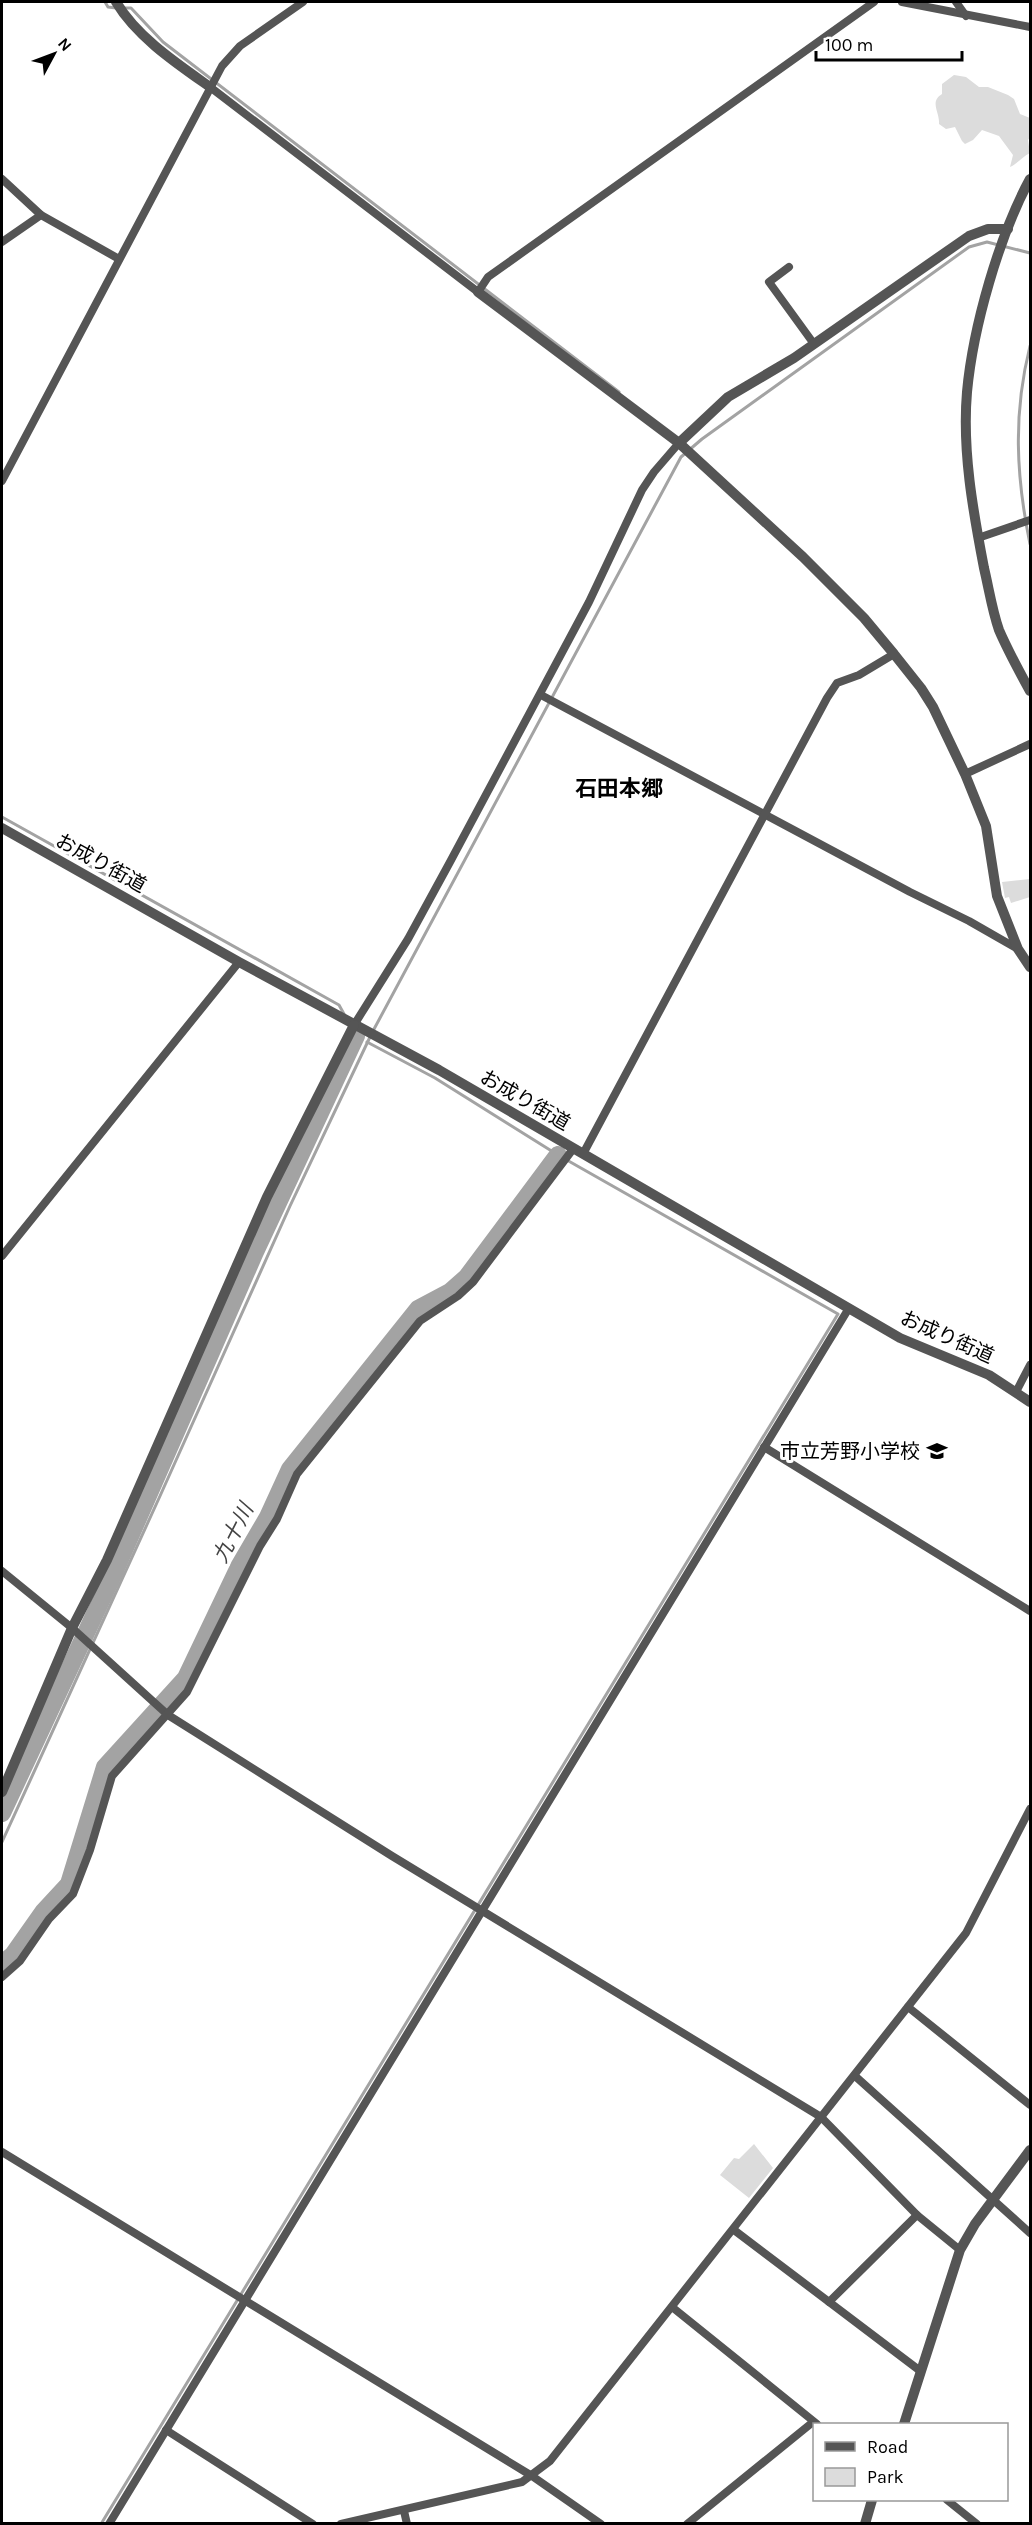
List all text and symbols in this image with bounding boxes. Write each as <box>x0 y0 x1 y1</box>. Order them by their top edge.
north arrow <box>24 24 84 84</box>
scale bar <box>816 24 962 62</box>
text: N <box>54 34 76 55</box>
text: 100 m <box>825 34 873 56</box>
district label: 石田本郷 <box>575 776 663 802</box>
street label: お成り街道 <box>52 829 150 897</box>
street label: お成り街道 <box>476 1065 574 1135</box>
street label: お成り街道 <box>897 1306 997 1368</box>
school or university icon: 市立芳野小学校 <box>925 1439 949 1463</box>
place label: 市立芳野小学校 <box>780 1440 920 1463</box>
water label: 九十川 <box>208 1498 259 1567</box>
legend <box>813 2423 1008 2501</box>
text: Road <box>867 2436 908 2458</box>
text: Park <box>867 2466 904 2488</box>

